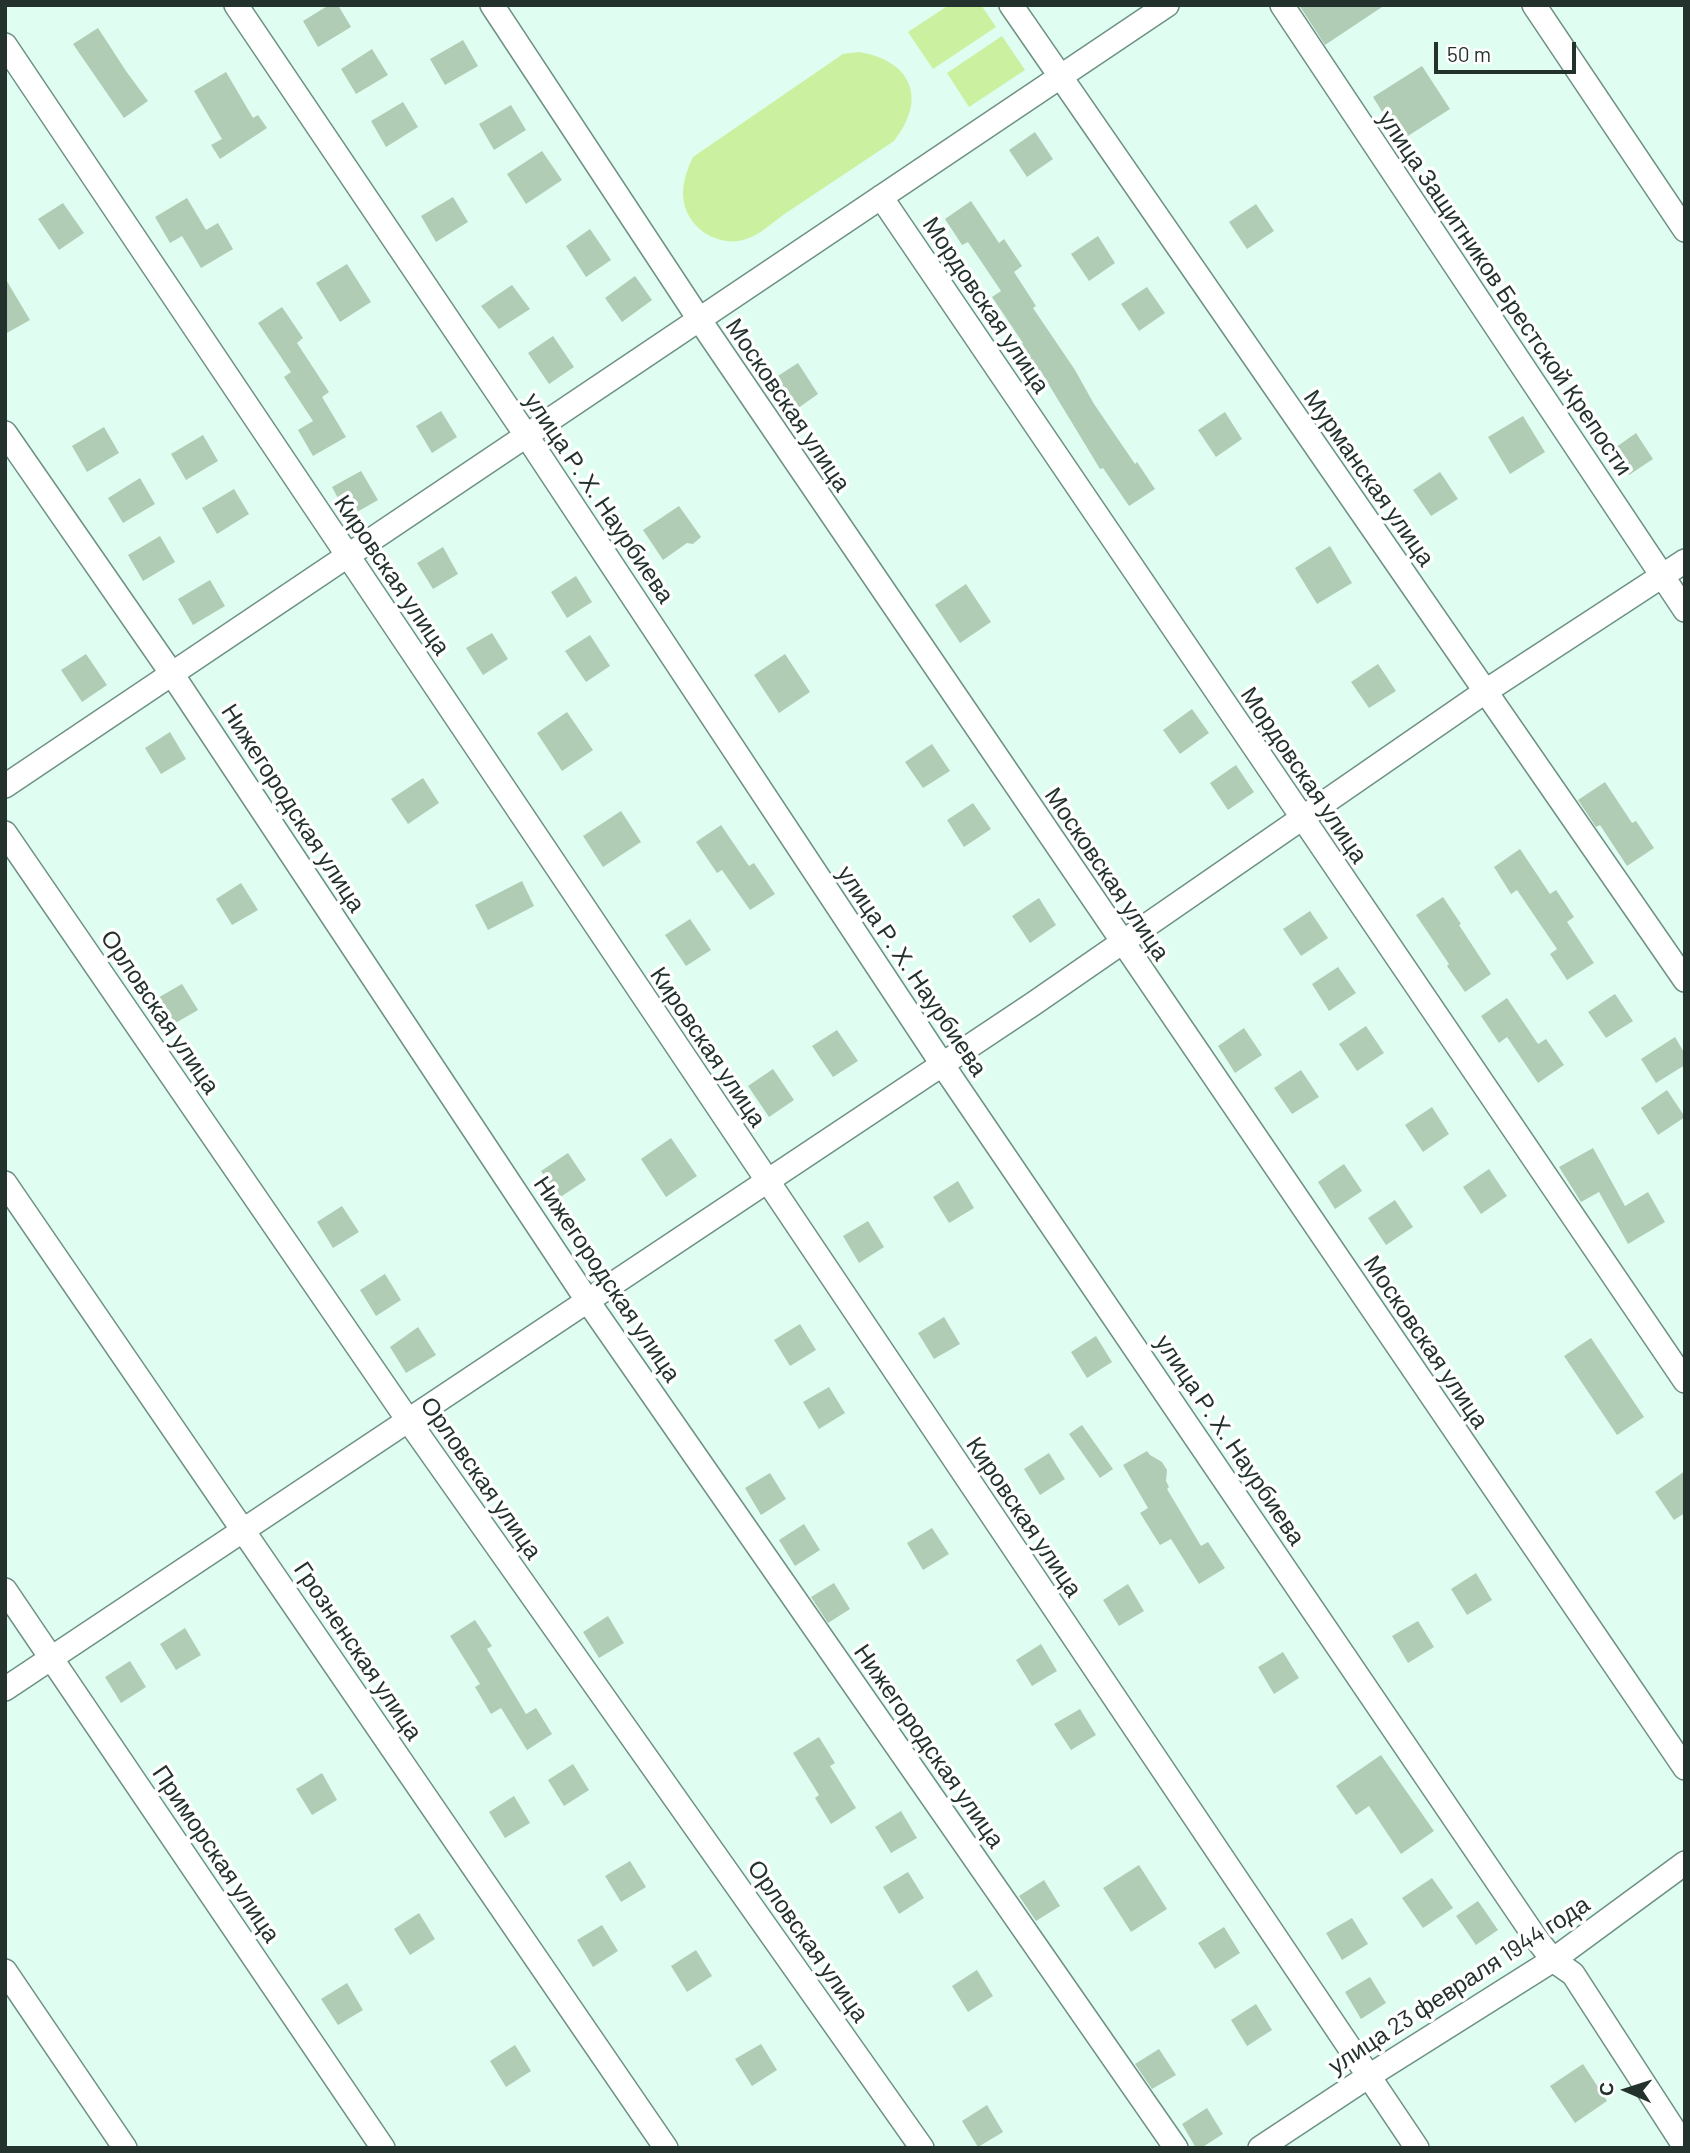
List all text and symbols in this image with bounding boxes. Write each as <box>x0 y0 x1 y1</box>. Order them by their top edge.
scale bar <box>1438 28 1580 72</box>
text: 50 m <box>1447 41 1491 66</box>
street label: улица Защитников Брестской Крепости <box>1372 105 1638 481</box>
street label: Мордовская улица <box>916 211 1056 399</box>
street label: Московская улица <box>719 313 857 497</box>
street label: Мурманская улица <box>1297 384 1441 572</box>
street label: улица Р. Х. Наурбиева <box>518 387 680 609</box>
street label: Кировская улица <box>328 490 456 660</box>
street label: Мордовская улица <box>1234 681 1374 869</box>
street label: Нижегородская улица <box>215 699 371 917</box>
street label: Московская улица <box>1038 782 1176 966</box>
street label: улица Р. Х. Наурбиева <box>831 860 993 1082</box>
street label: Орловская улица <box>95 925 225 1099</box>
street label: Кировская улица <box>644 962 772 1132</box>
street label: Нижегородская улица <box>527 1171 687 1387</box>
street label: Московская улица <box>1357 1250 1495 1434</box>
street label: улица Р. Х. Наурбиева <box>1149 1329 1311 1551</box>
street label: Орловская улица <box>414 1391 548 1565</box>
street label: Кировская улица <box>960 1432 1088 1602</box>
street label: Грозненская улица <box>288 1556 428 1746</box>
street label: Нижегородская улица <box>848 1639 1010 1853</box>
street label: Приморская улица <box>146 1760 286 1948</box>
street label: Орловская улица <box>741 1854 875 2028</box>
street label: улица 23 февраля 1944 года <box>1323 1890 1595 2080</box>
north arrow <box>1592 2055 1662 2125</box>
text: С <box>1594 2081 1617 2096</box>

